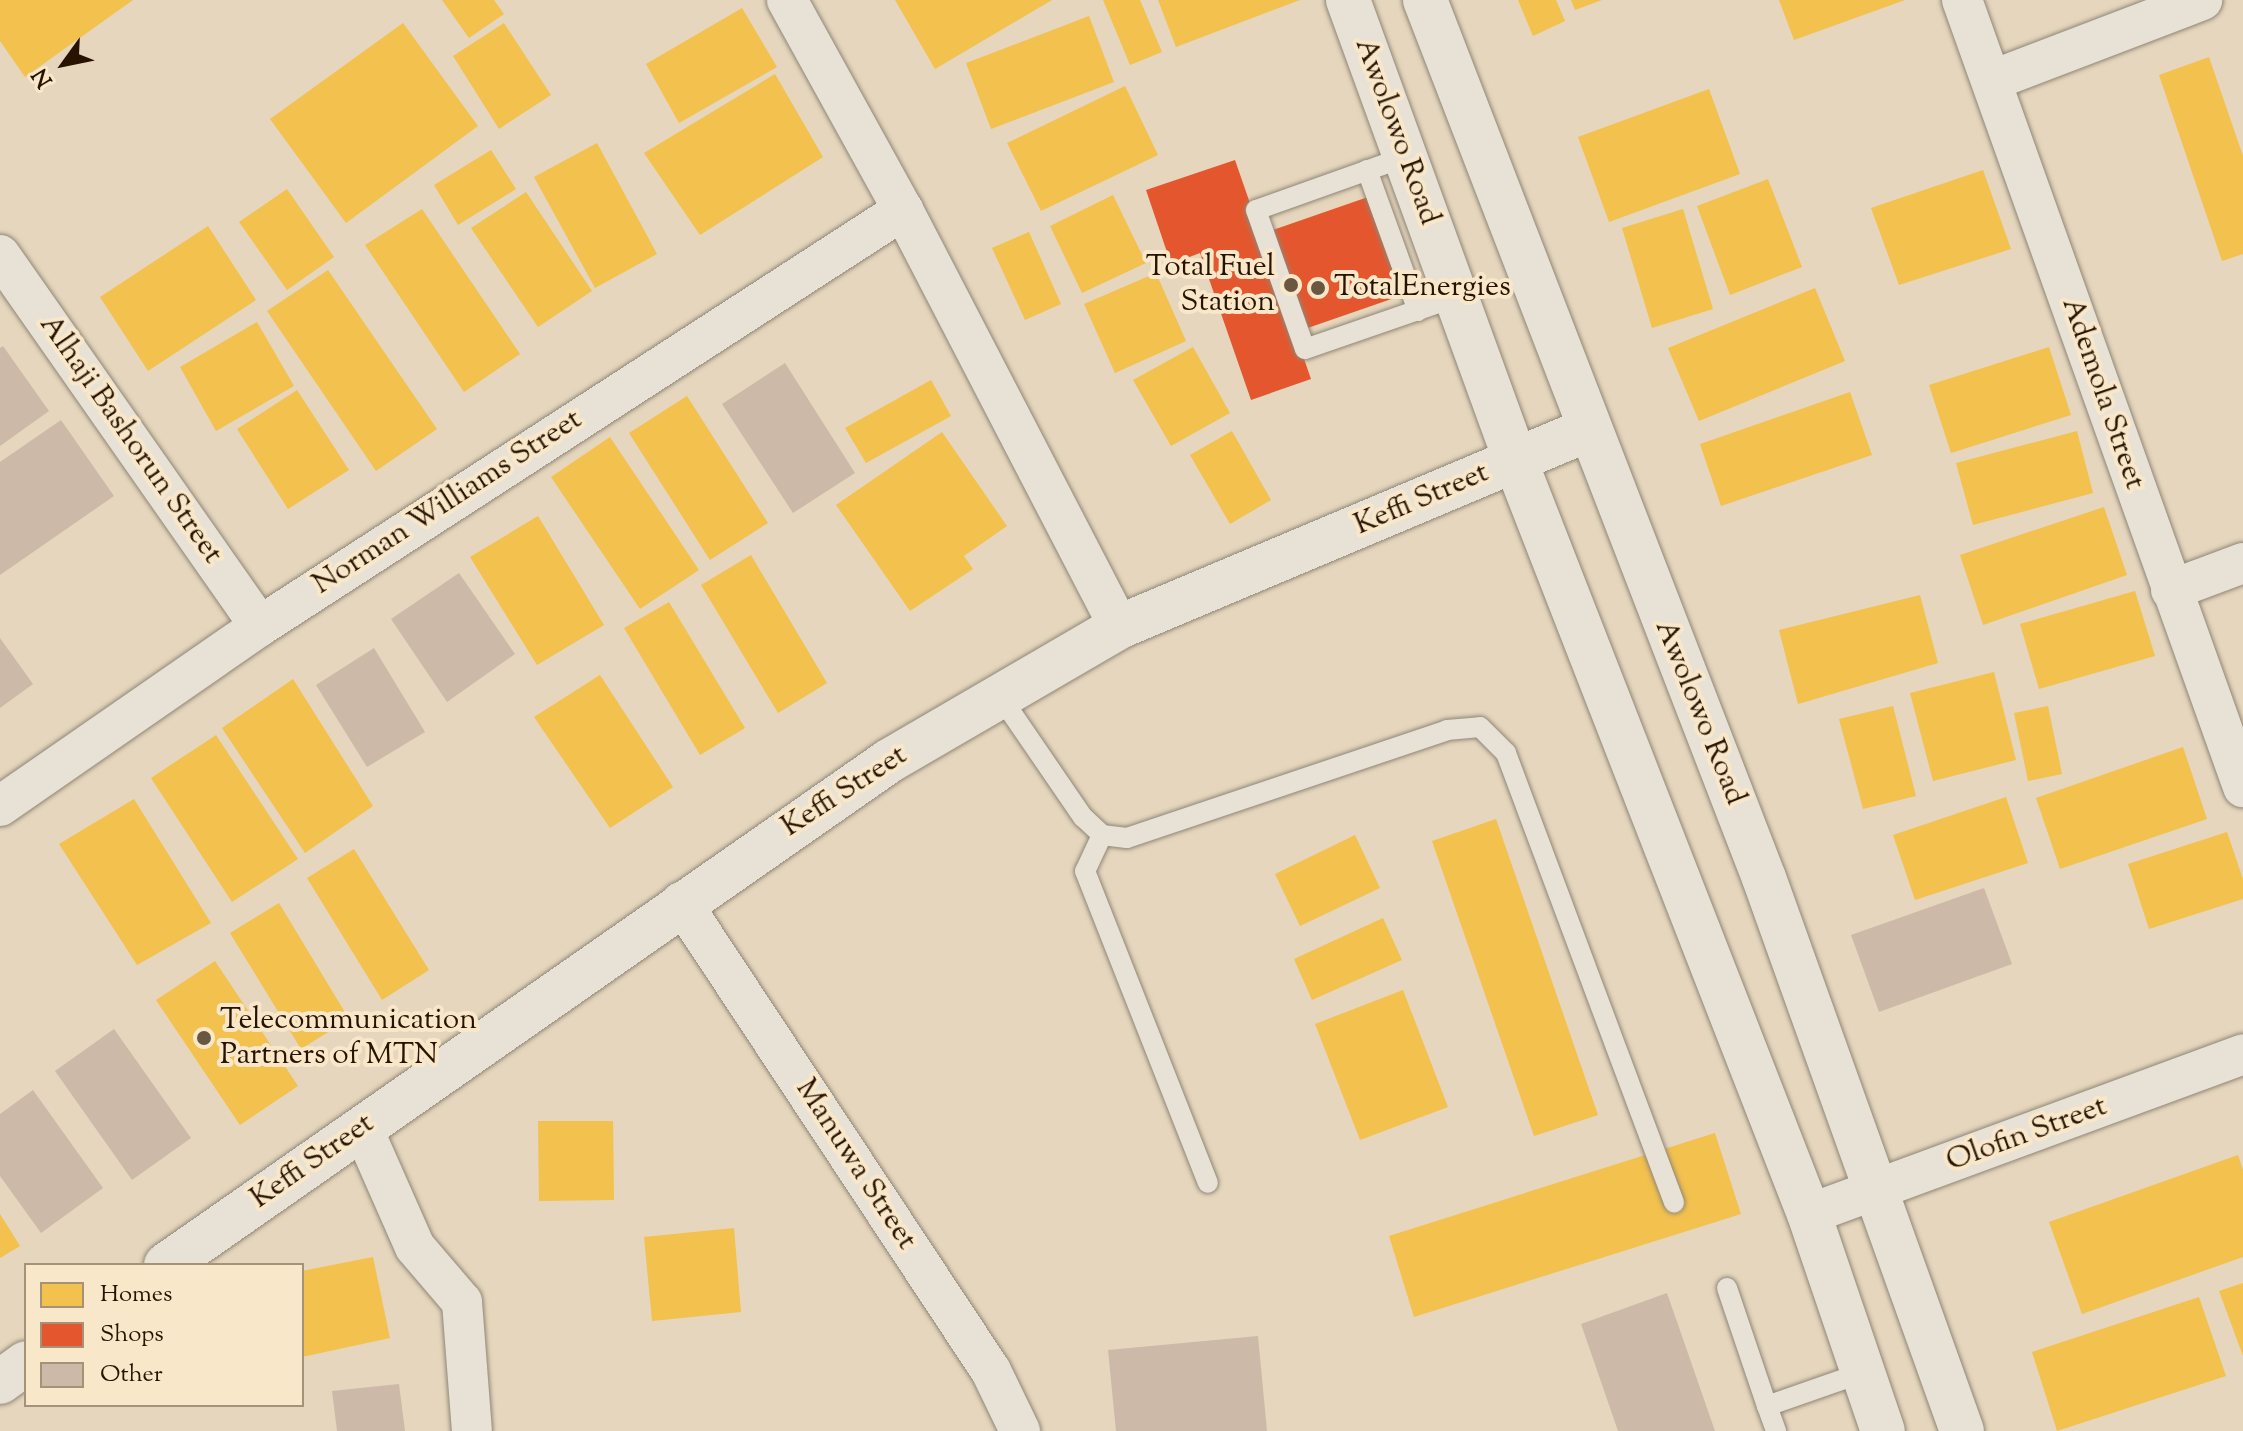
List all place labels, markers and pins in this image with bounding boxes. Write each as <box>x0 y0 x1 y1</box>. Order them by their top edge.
place label: Total Fuel Station <box>1146 250 1275 320</box>
place label: TotalEnergies <box>1334 270 1511 306</box>
marker: Total Fuel Station <box>1282 276 1300 294</box>
marker: TotalEnergies <box>1309 279 1327 297</box>
place label: Telecommunication Partners of MTN <box>220 1003 477 1074</box>
marker: Telecommunication Partners of MTN <box>195 1029 213 1047</box>

